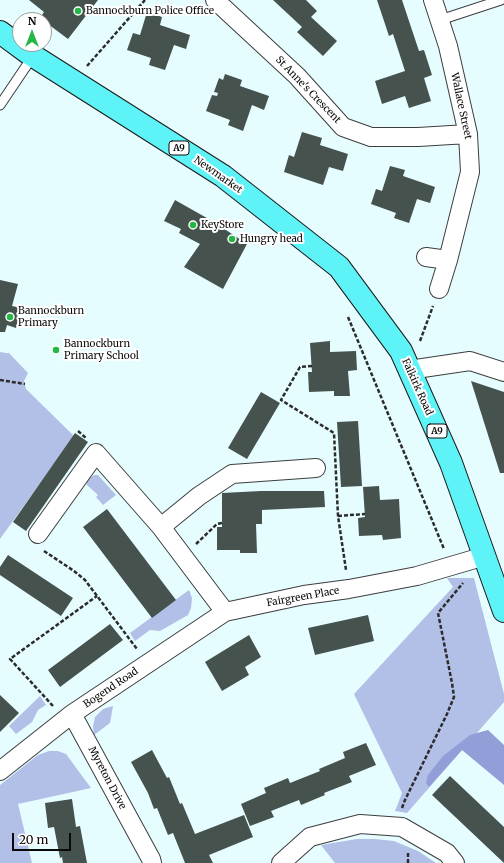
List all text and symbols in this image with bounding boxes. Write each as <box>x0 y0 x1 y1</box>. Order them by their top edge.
place label: Bannockburn Police Office <box>86 5 214 17</box>
marker: Bannockburn Police Office <box>73 6 83 16</box>
north arrow <box>12 12 52 52</box>
text: N <box>28 14 36 28</box>
street label: St Anne's Crescent <box>273 54 343 126</box>
street label: Wallace Street <box>448 72 474 140</box>
road number: A9 <box>169 141 189 155</box>
street label: Newmarket <box>191 154 245 196</box>
place label: KeyStore <box>201 219 244 231</box>
marker: KeyStore <box>188 220 198 230</box>
place label: Hungry head <box>240 233 303 245</box>
marker: Hungry head <box>227 234 237 244</box>
place label: Bannockburn Primary <box>18 305 84 328</box>
marker: Bannockburn Primary <box>5 312 15 322</box>
place label: Bannockburn Primary School <box>64 338 139 362</box>
marker: Bannockburn Primary School <box>51 345 61 355</box>
street label: Falkirk Road <box>399 357 435 417</box>
road number: A9 <box>427 424 447 438</box>
street label: Fairgreen Place <box>266 585 340 609</box>
street label: Bogend Road <box>81 665 141 711</box>
street label: Myreton Drive <box>85 745 129 811</box>
scale bar <box>14 825 73 851</box>
text: 20 m <box>19 832 48 847</box>

